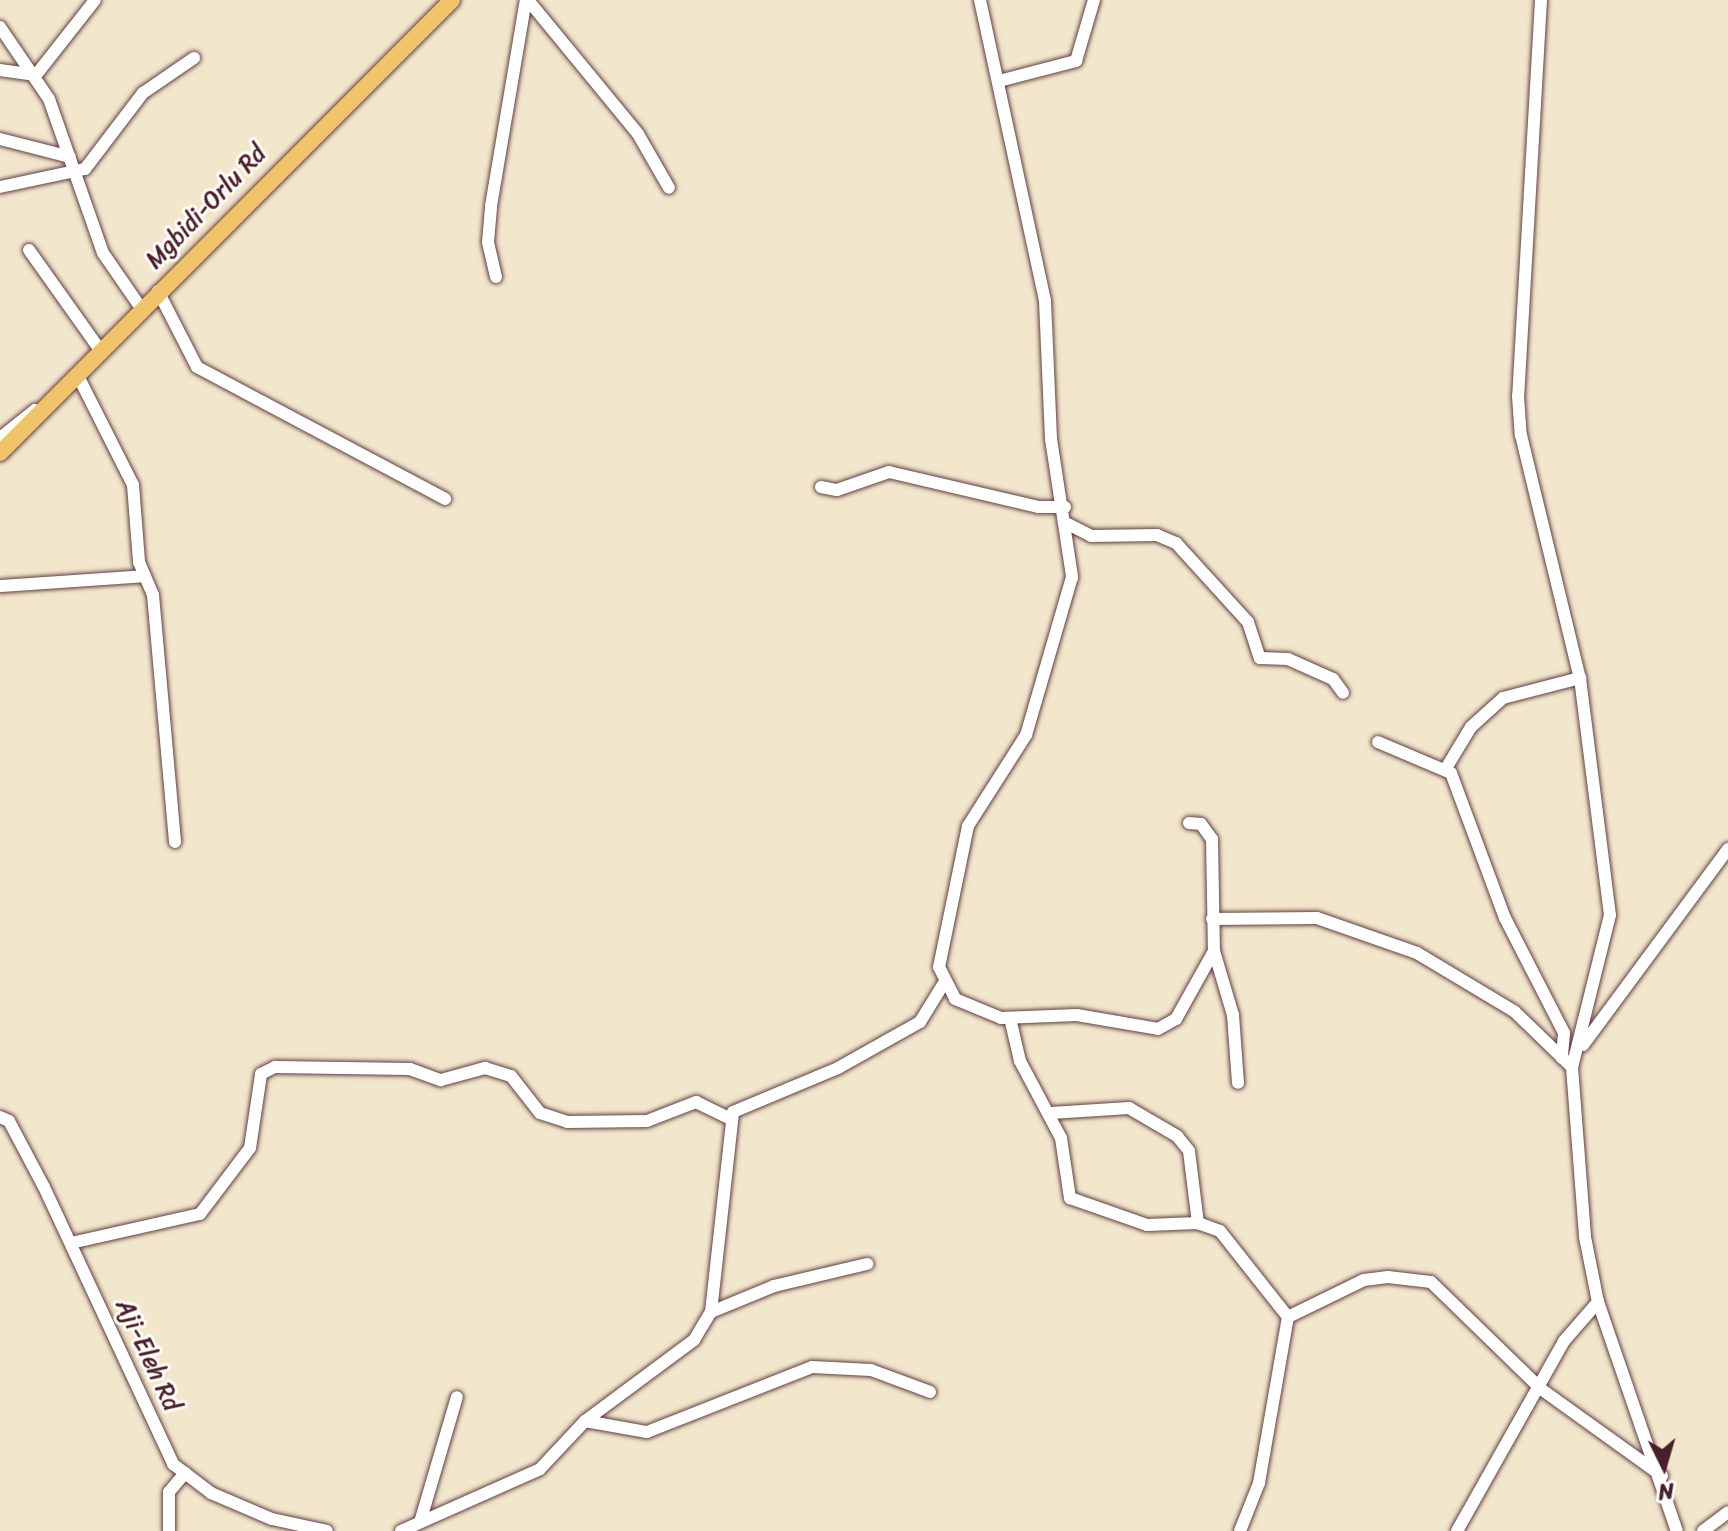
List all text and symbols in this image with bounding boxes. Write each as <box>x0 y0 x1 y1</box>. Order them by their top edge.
street label: Mgbidi-Orlu Rd <box>140 139 272 275</box>
street label: Aji-Eleh Rd <box>110 1295 186 1415</box>
north arrow <box>1624 1427 1704 1507</box>
text: N <box>1657 1471 1675 1511</box>

